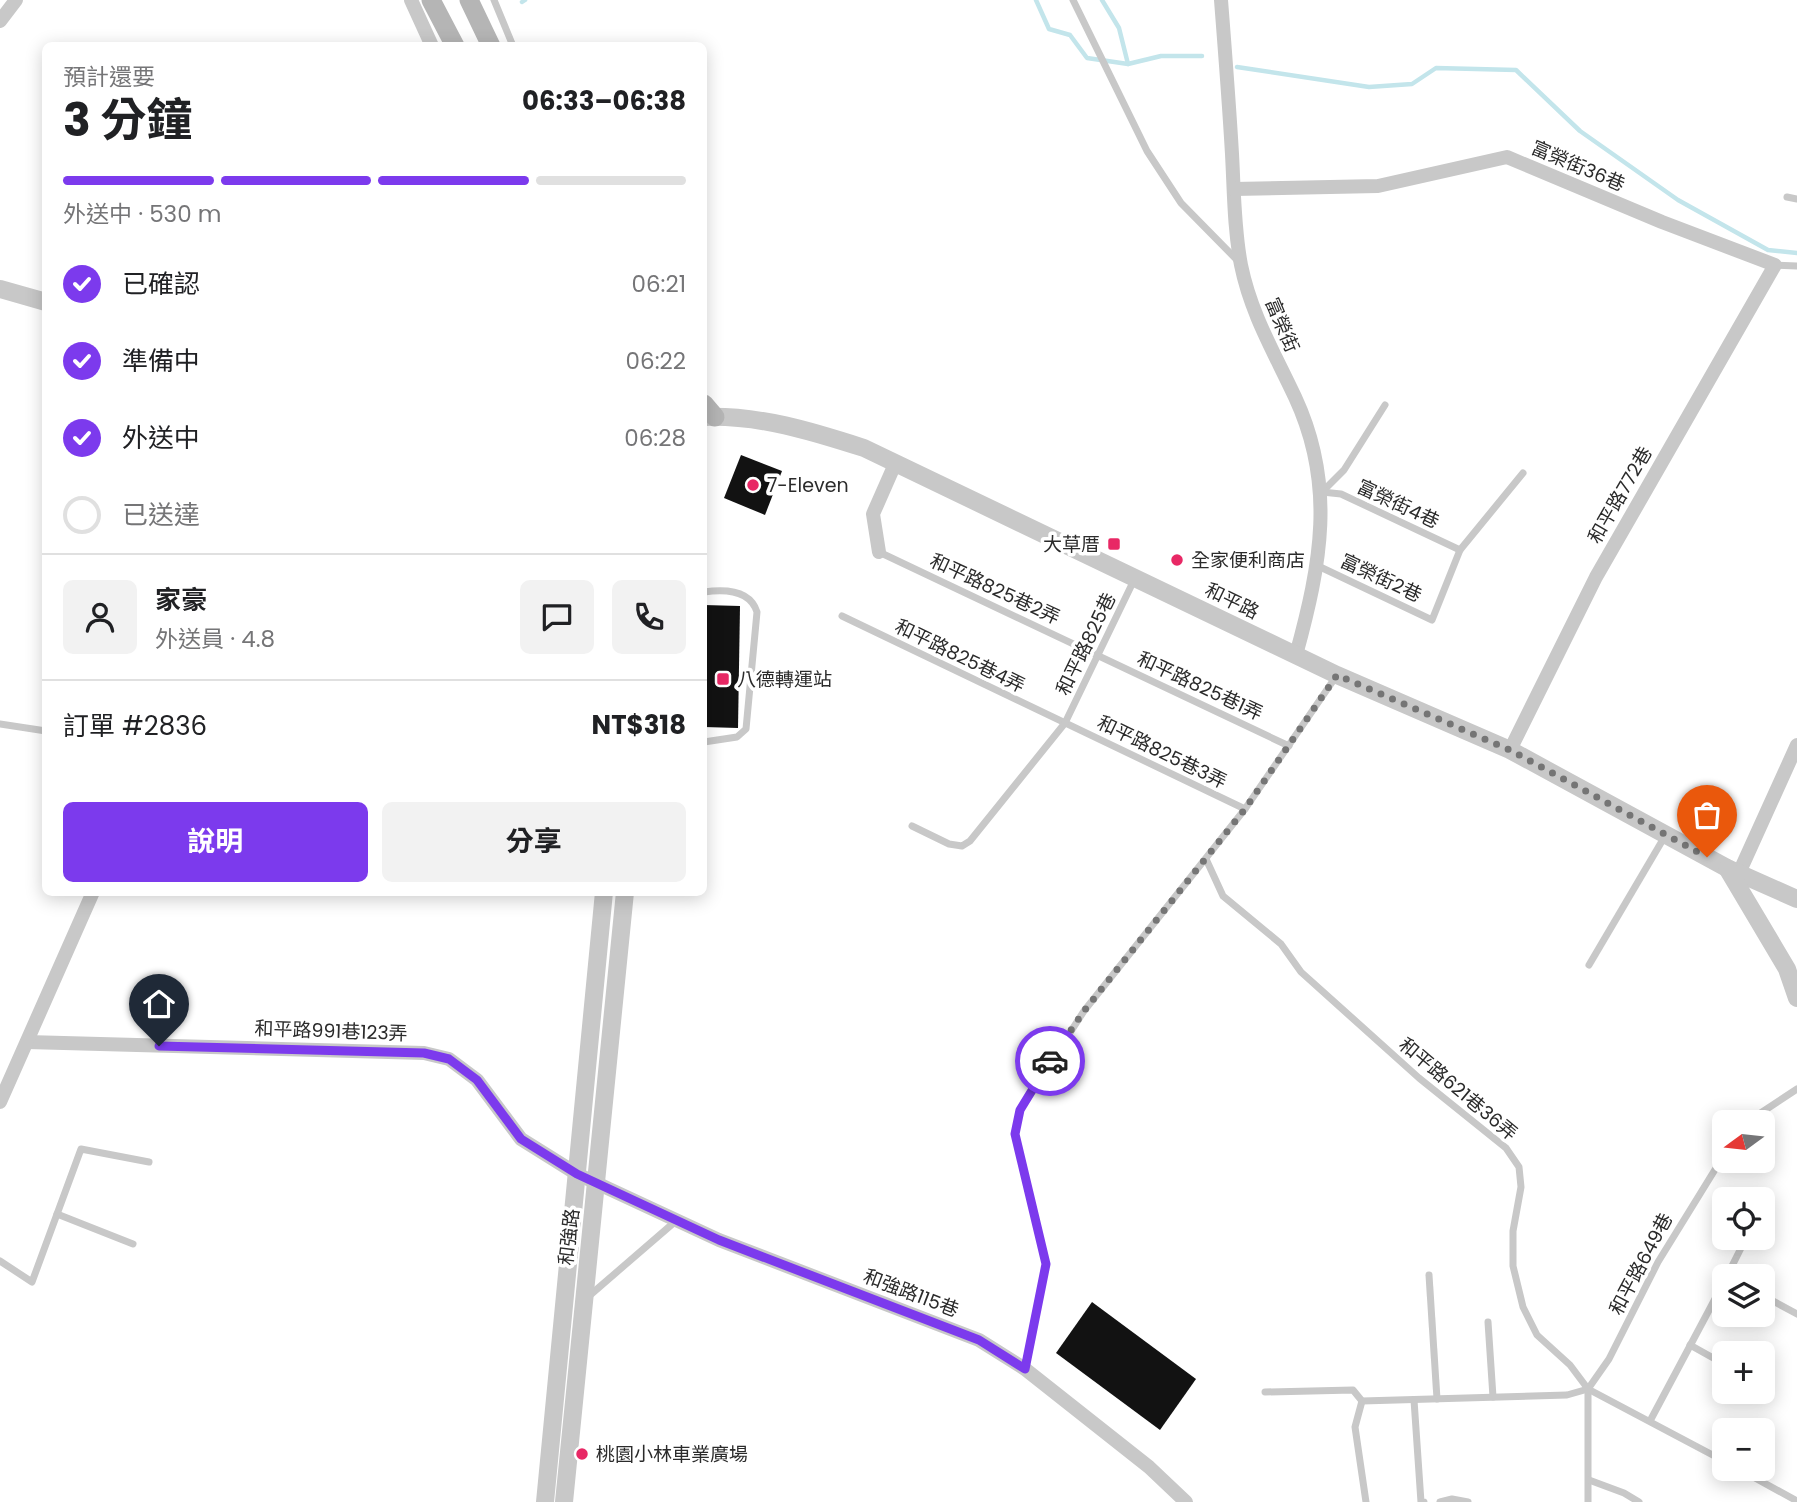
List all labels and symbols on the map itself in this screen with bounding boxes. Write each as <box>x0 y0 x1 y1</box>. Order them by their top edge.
street label: 富榮街36巷 <box>1527 134 1629 198</box>
street label: 富榮街 <box>1258 293 1306 357</box>
street label: 和平路772巷 <box>1581 442 1659 548</box>
place label: 7-Eleven <box>767 472 849 499</box>
street label: 富榮街4巷 <box>1352 473 1444 535</box>
marker: 7-Eleven <box>745 477 761 493</box>
place label: 大草厝 <box>1043 531 1100 558</box>
marker: 大草厝 <box>1106 536 1122 552</box>
street label: 和平路825巷2弄 <box>925 547 1065 631</box>
place label: 全家便利商店 <box>1191 547 1305 574</box>
street label: 富榮街2巷 <box>1336 547 1426 609</box>
marker: 全家便利商店 <box>1169 552 1185 568</box>
street label: 和平路 <box>1200 576 1264 626</box>
street label: 和平路825巷 <box>1050 588 1122 700</box>
street label: 和平路825巷4弄 <box>890 613 1030 699</box>
street label: 和平路825巷1弄 <box>1133 645 1267 727</box>
place label: 八德轉運站 <box>737 666 832 693</box>
marker: 八德轉運站 <box>715 671 731 687</box>
street label: 和平路825巷3弄 <box>1093 709 1231 795</box>
pin <box>1677 785 1737 857</box>
pin <box>129 974 189 1046</box>
street label: 和平路991巷123弄 <box>254 1015 408 1047</box>
courier <box>1015 1026 1085 1096</box>
street label: 和平路621巷36弄 <box>1393 1031 1523 1147</box>
north arrow <box>1712 1110 1774 1172</box>
street label: 和強路 <box>552 1207 586 1267</box>
street label: 和平路649巷 <box>1603 1208 1679 1320</box>
street label: 和強路115巷 <box>859 1262 963 1324</box>
place label: 桃園小林車業廣場 <box>596 1441 748 1468</box>
marker: 桃園小林車業廣場 <box>574 1446 590 1462</box>

